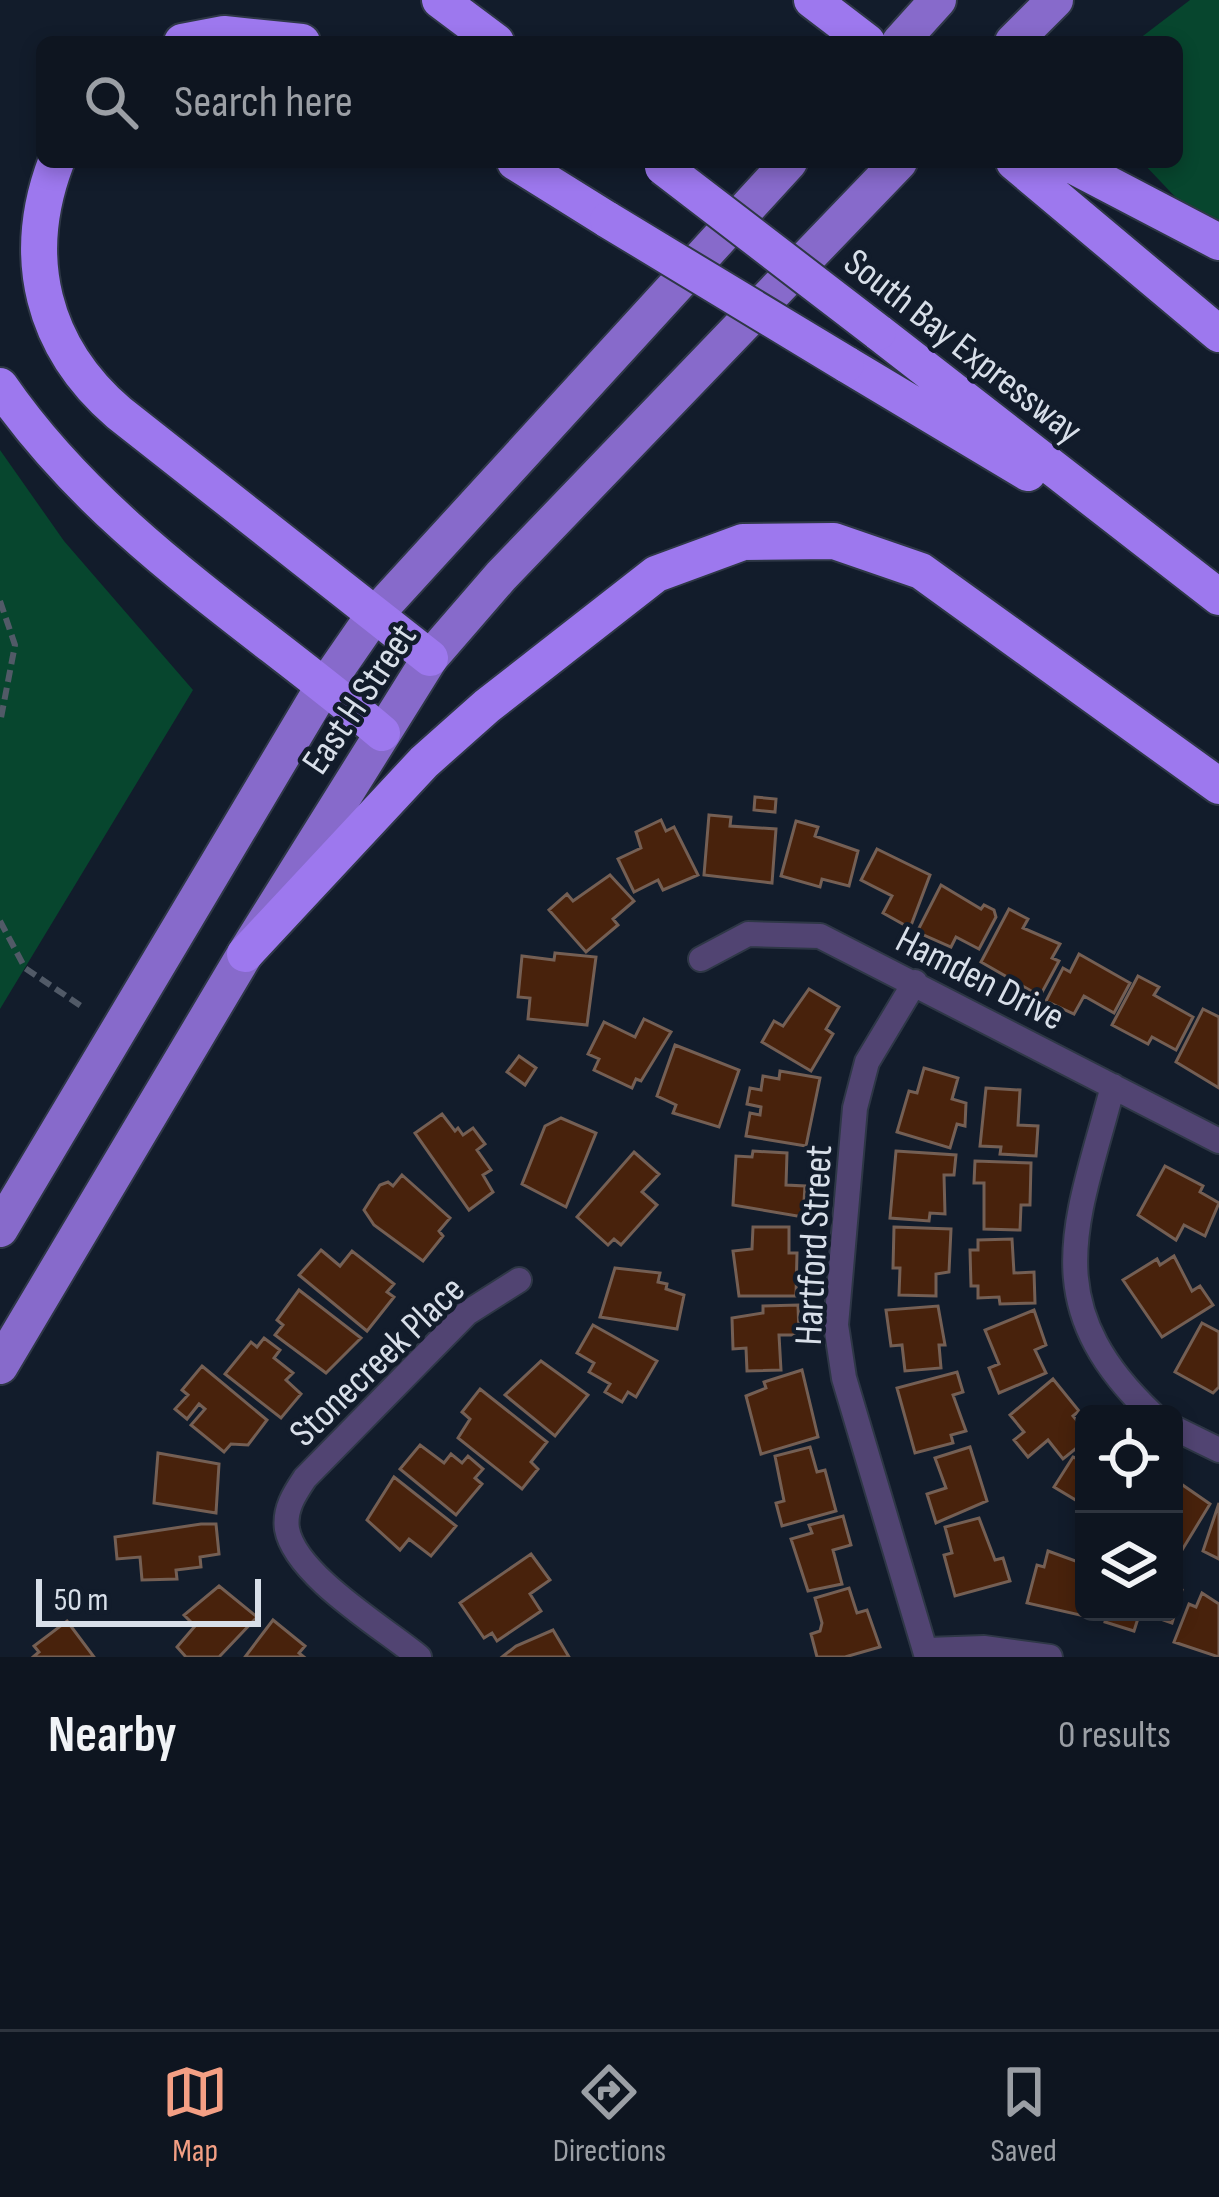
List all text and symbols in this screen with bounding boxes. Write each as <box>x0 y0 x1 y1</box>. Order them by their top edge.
search box <box>36 36 1183 168</box>
icon: search <box>78 69 144 135</box>
text: Search here <box>174 75 353 130</box>
street label: South Bay Expressway <box>834 239 1091 455</box>
street label: East H Street <box>293 615 427 783</box>
street label: Hamden Drive <box>888 917 1072 1042</box>
street label: Hartford Street <box>786 1144 843 1346</box>
street label: Stonecreek Place <box>280 1267 475 1457</box>
map controls <box>1075 1405 1183 1621</box>
button: locate <box>1075 1405 1183 1513</box>
button: layers <box>1075 1513 1183 1621</box>
scale bar <box>36 1573 261 1626</box>
text: 50 m <box>54 1580 108 1620</box>
text: Nearby <box>48 1705 177 1766</box>
text: 0 results <box>1058 1712 1171 1759</box>
tab: Map <box>162 2059 228 2171</box>
tab: Directions <box>553 2059 666 2171</box>
tab: Saved <box>991 2059 1057 2171</box>

